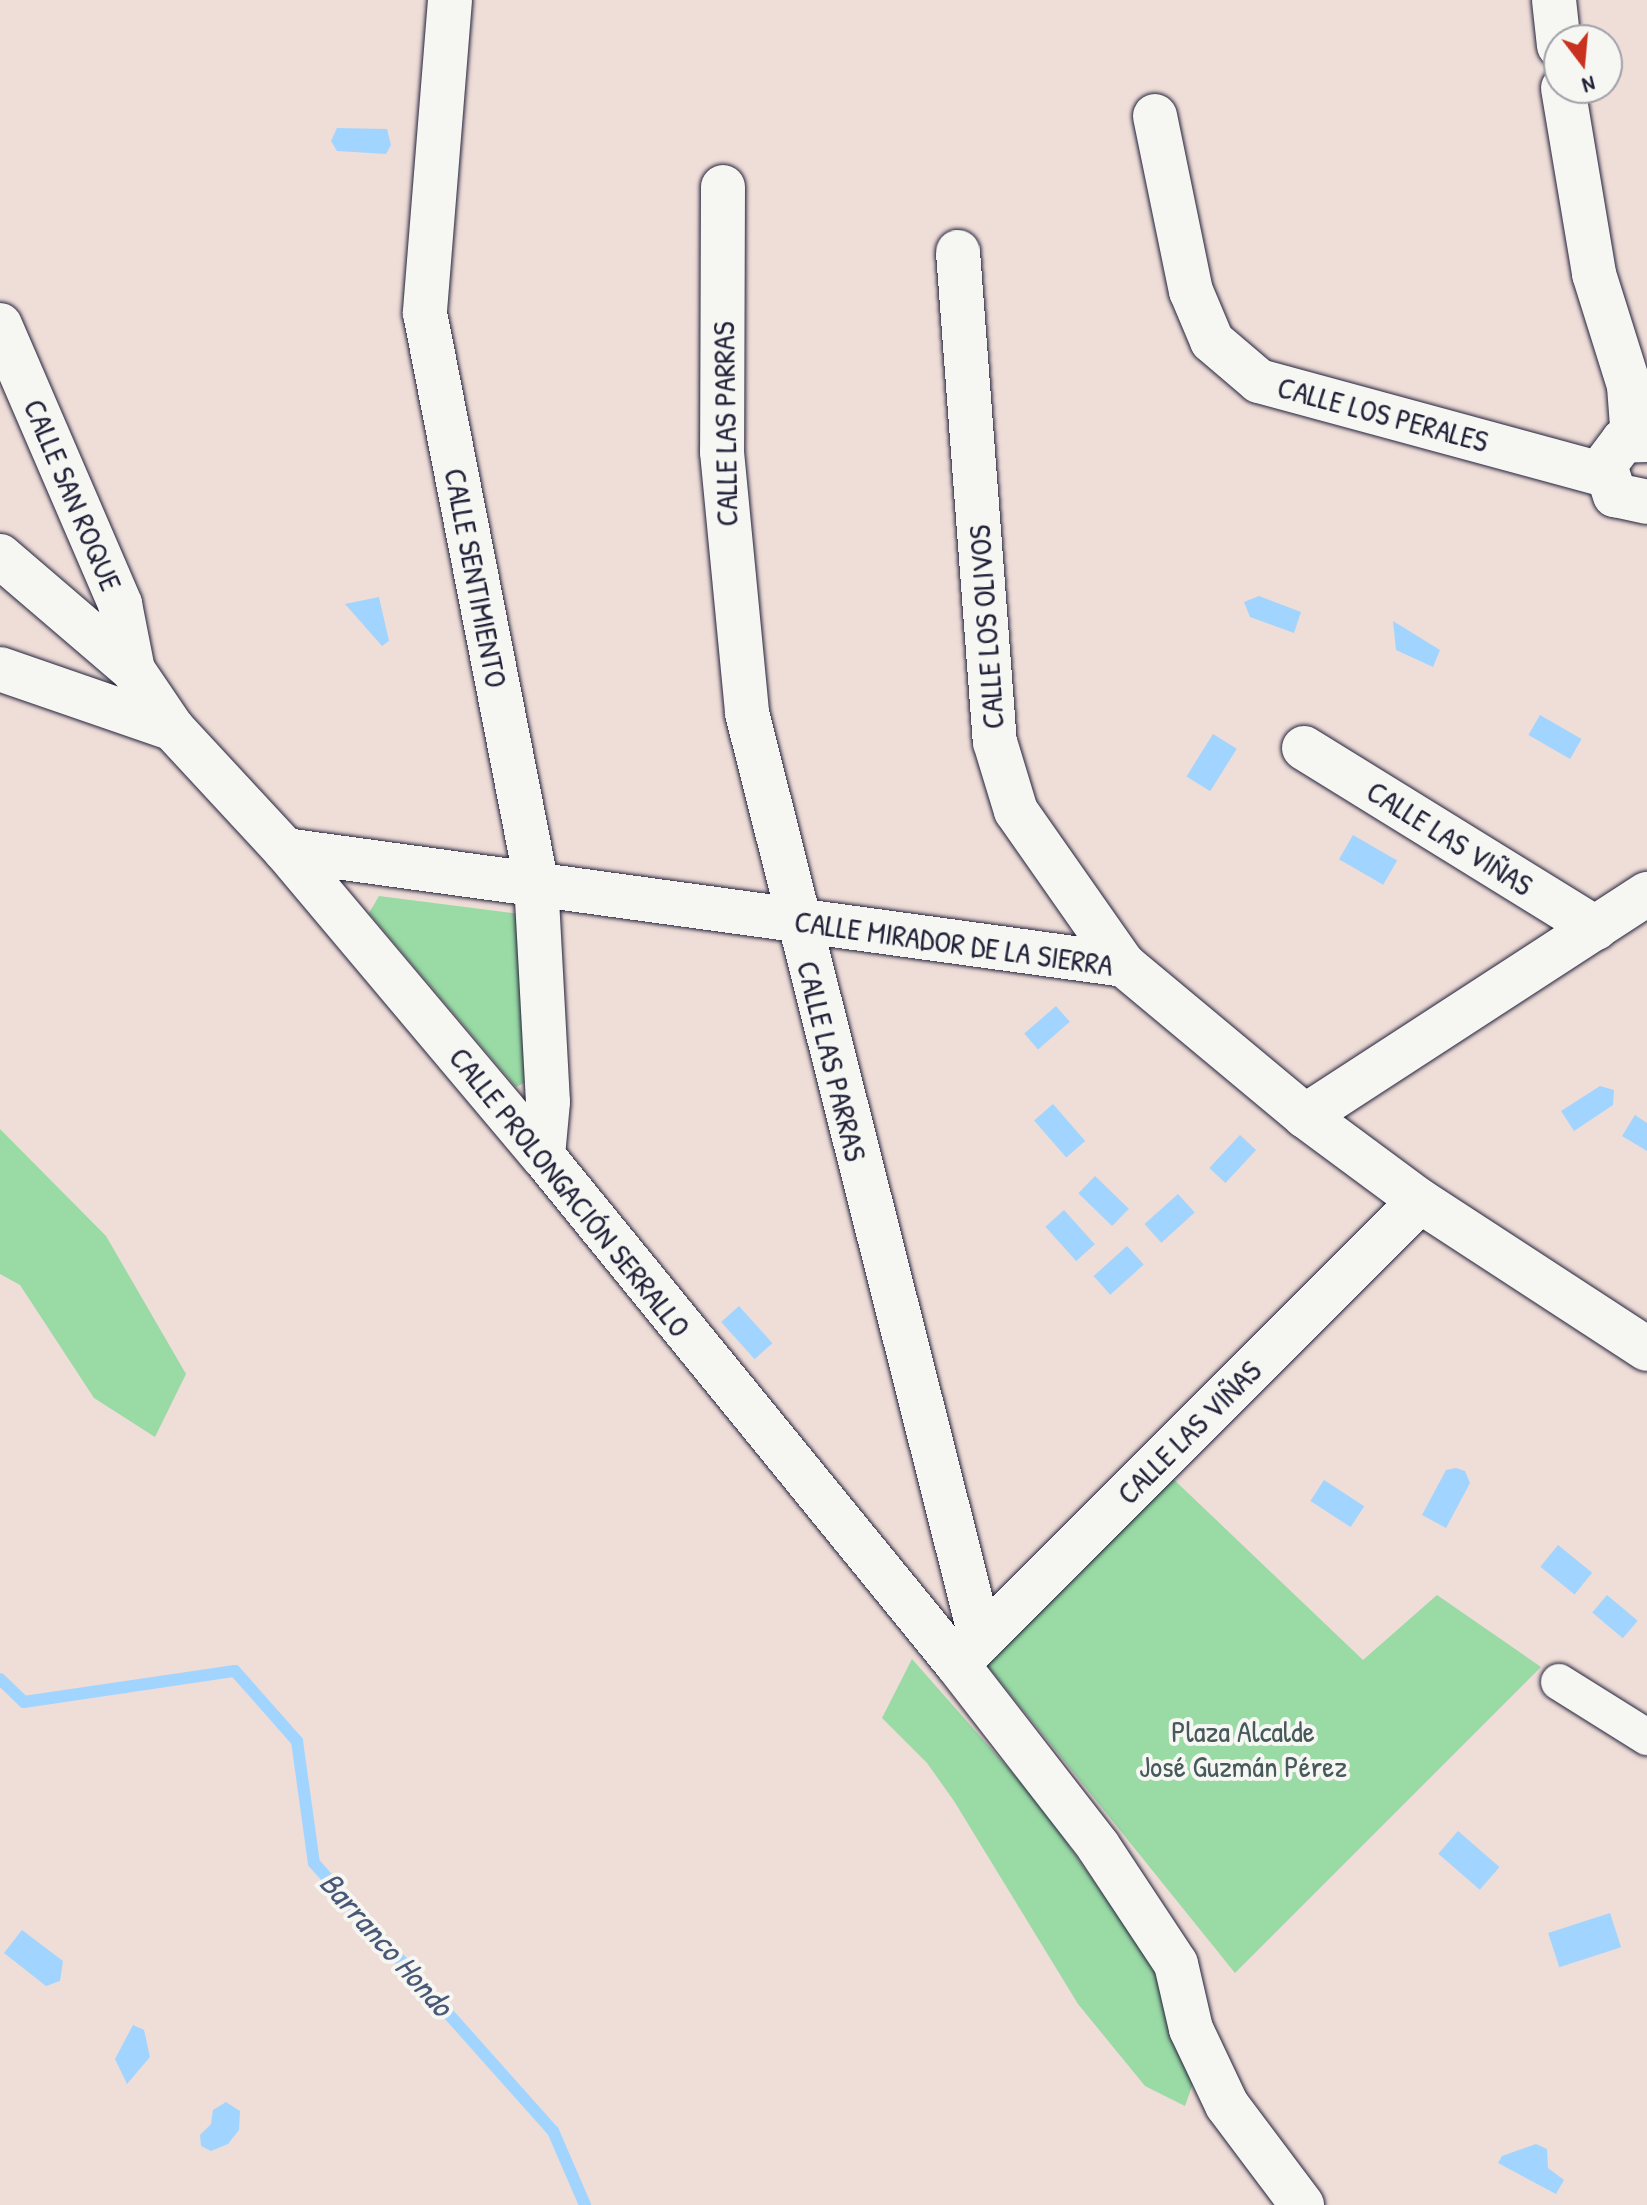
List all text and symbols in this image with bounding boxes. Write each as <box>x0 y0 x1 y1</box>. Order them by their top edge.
north arrow <box>1543 24 1623 104</box>
text: N <box>1579 69 1599 101</box>
street label: CALLE LAS PARRAS <box>705 321 745 527</box>
street label: CALLE LOS PERALES <box>1274 369 1492 459</box>
street label: CALLE SAN ROQUE <box>16 394 130 596</box>
street label: CALLE SENTIMIENTO <box>437 465 515 691</box>
street label: CALLE LOS OLIVOS <box>961 524 1011 730</box>
street label: CALLE LAS VIÑAS <box>1361 773 1539 903</box>
street label: CALLE MIRADOR DE LA SIERRA <box>792 903 1116 983</box>
street label: CALLE LAS PARRAS <box>790 957 874 1165</box>
street label: CALLE PROLONGACIÓN SERRALLO <box>442 1040 698 1344</box>
street label: CALLE LAS VIÑAS <box>1110 1353 1268 1511</box>
park label: Plaza Alcalde José Guzmán Pérez <box>1139 1713 1347 1784</box>
water label: Barranco Hondo <box>311 1864 461 2024</box>

